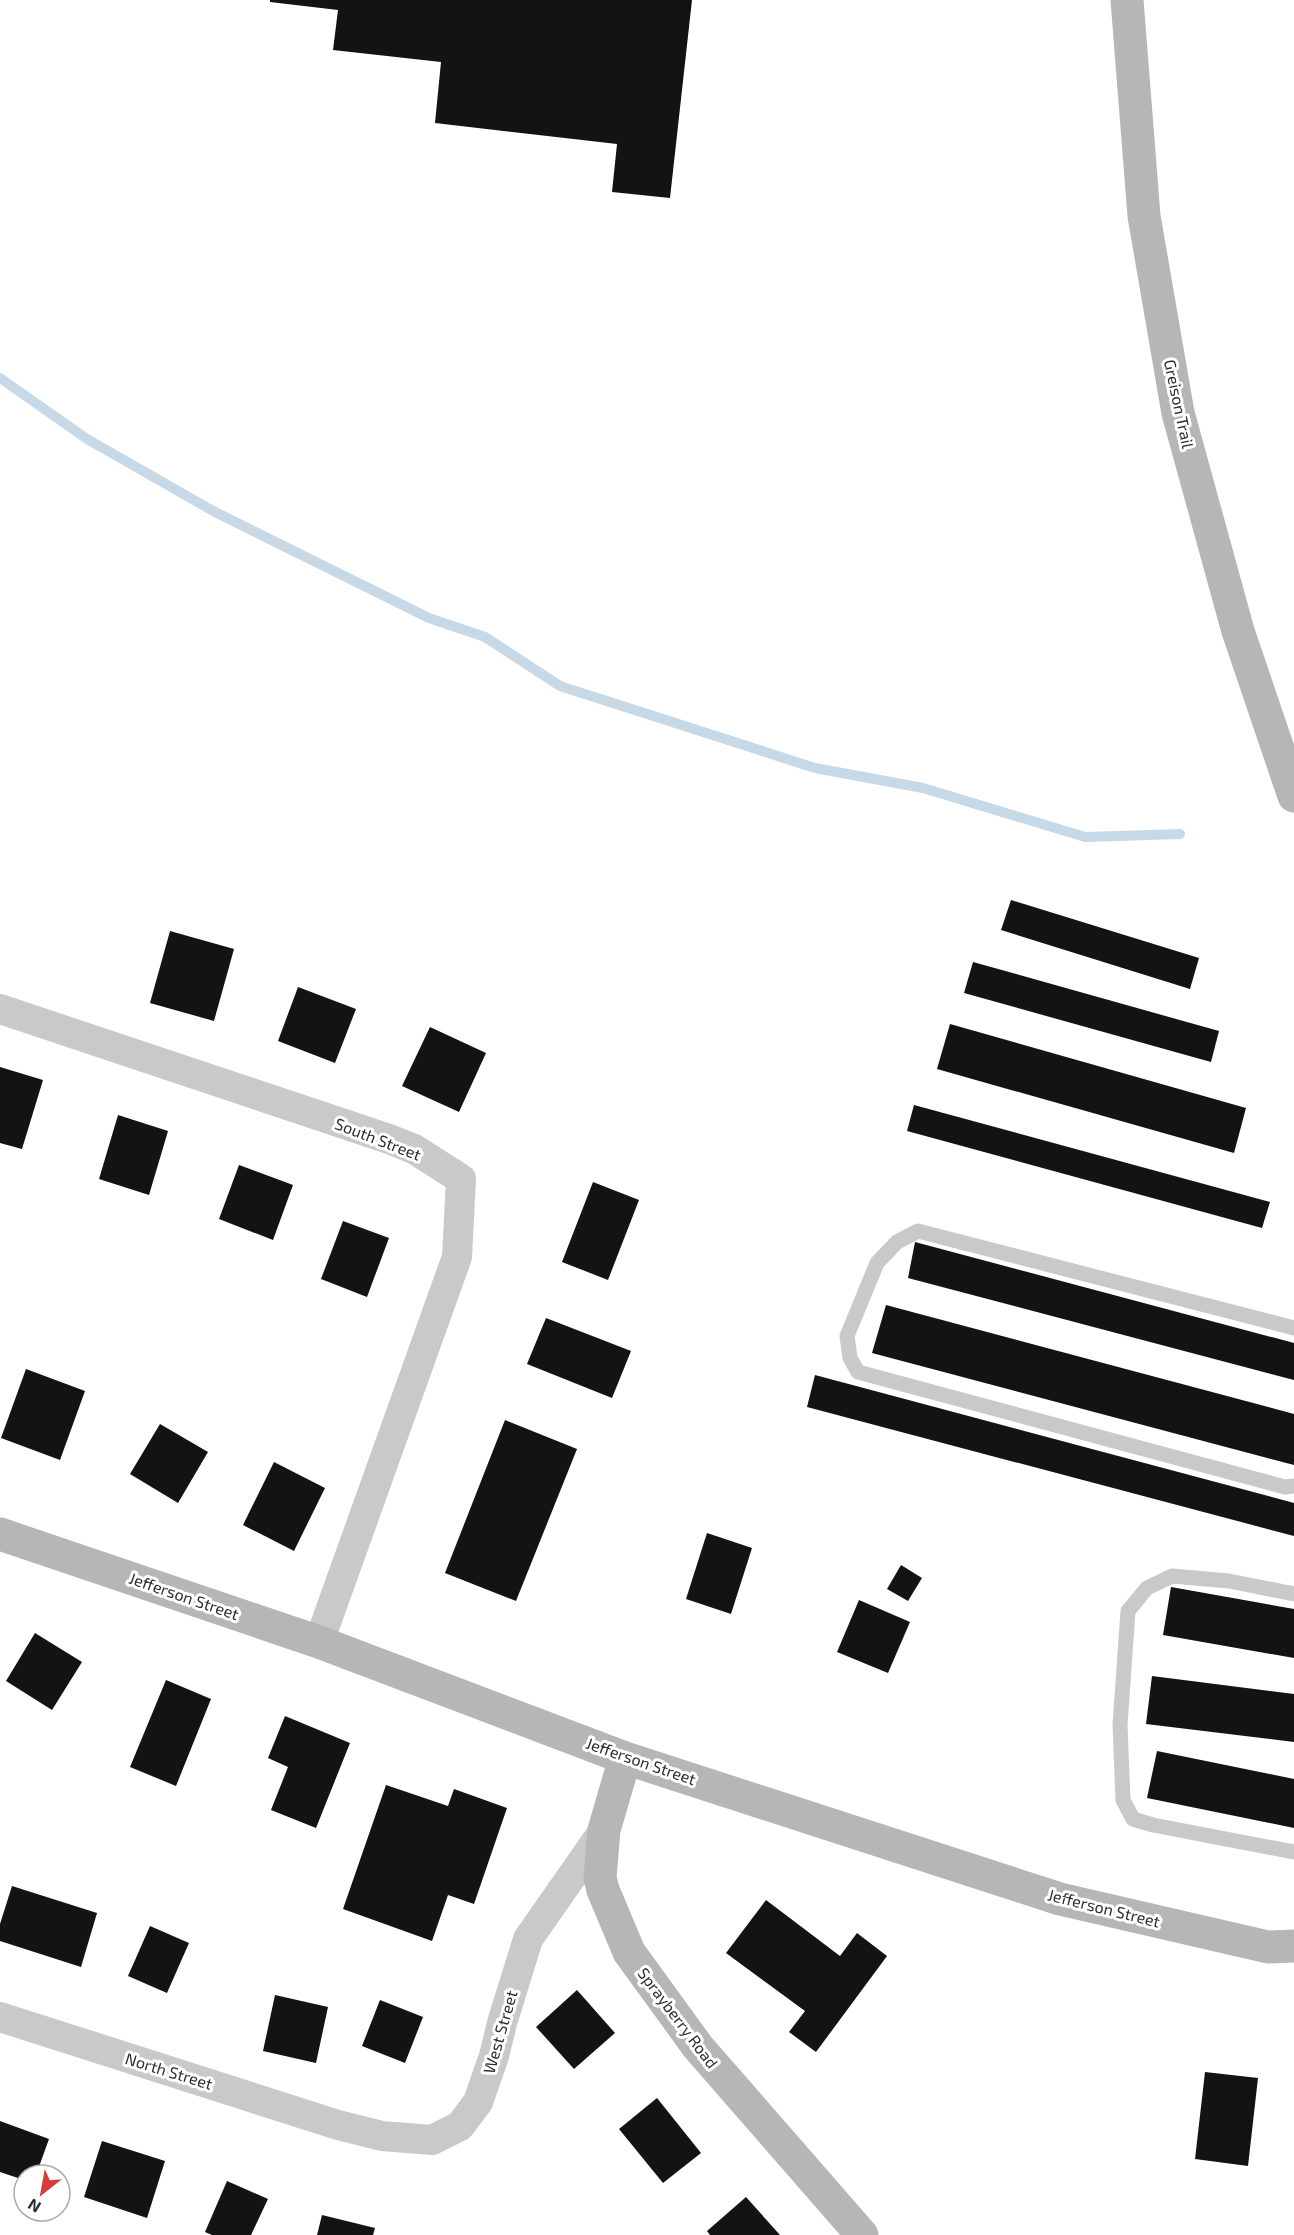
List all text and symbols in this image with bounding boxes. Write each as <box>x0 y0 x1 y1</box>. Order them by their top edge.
street label: Greison Trail <box>1161 358 1198 450</box>
street label: South Street <box>332 1113 424 1164</box>
street label: Jefferson Street <box>127 1568 242 1623</box>
street label: Jefferson Street <box>584 1733 699 1788</box>
street label: Jefferson Street <box>1046 1884 1162 1931</box>
street label: Sprayberry Road <box>634 1964 722 2072</box>
street label: West Street <box>479 1988 520 2076</box>
street label: North Street <box>123 2048 215 2093</box>
north arrow <box>12 2163 72 2223</box>
text: N <box>24 2195 44 2217</box>

